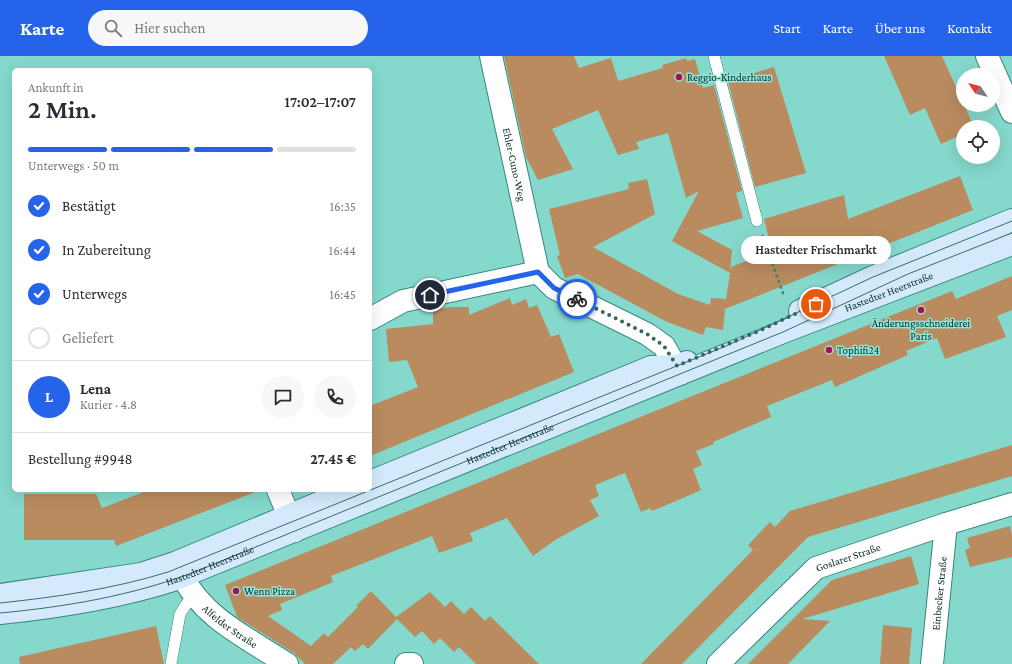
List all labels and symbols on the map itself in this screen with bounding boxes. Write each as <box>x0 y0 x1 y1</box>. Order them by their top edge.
north arrow <box>956 68 1000 112</box>
place label: Reggio-Kinderhaus <box>687 71 772 84</box>
marker: Reggio-Kinderhaus <box>674 72 684 82</box>
street label: Ehler-Cuno-Weg <box>501 127 529 203</box>
callout: Hastedter Frischmarkt <box>741 236 891 264</box>
street label: Hastedter Heerstraße <box>843 269 935 314</box>
pin <box>413 278 447 312</box>
courier <box>557 279 597 319</box>
pin <box>799 287 833 321</box>
marker: Änderungsschneiderei Paris <box>916 305 926 315</box>
place label: Änderungsschneiderei Paris <box>872 317 970 342</box>
place label: Tophifi24 <box>837 344 880 357</box>
marker: Tophifi24 <box>824 345 834 355</box>
street label: Hastedter Heerstraße <box>464 420 556 467</box>
street label: Goslarer Straße <box>814 541 882 574</box>
street label: Hastedter Heerstraße <box>164 542 256 588</box>
street label: Einbecker Straße <box>929 556 949 631</box>
place label: Wenn Pizza <box>244 585 295 597</box>
marker: Wenn Pizza <box>231 586 241 596</box>
street label: Alfelder Straße <box>200 602 260 650</box>

